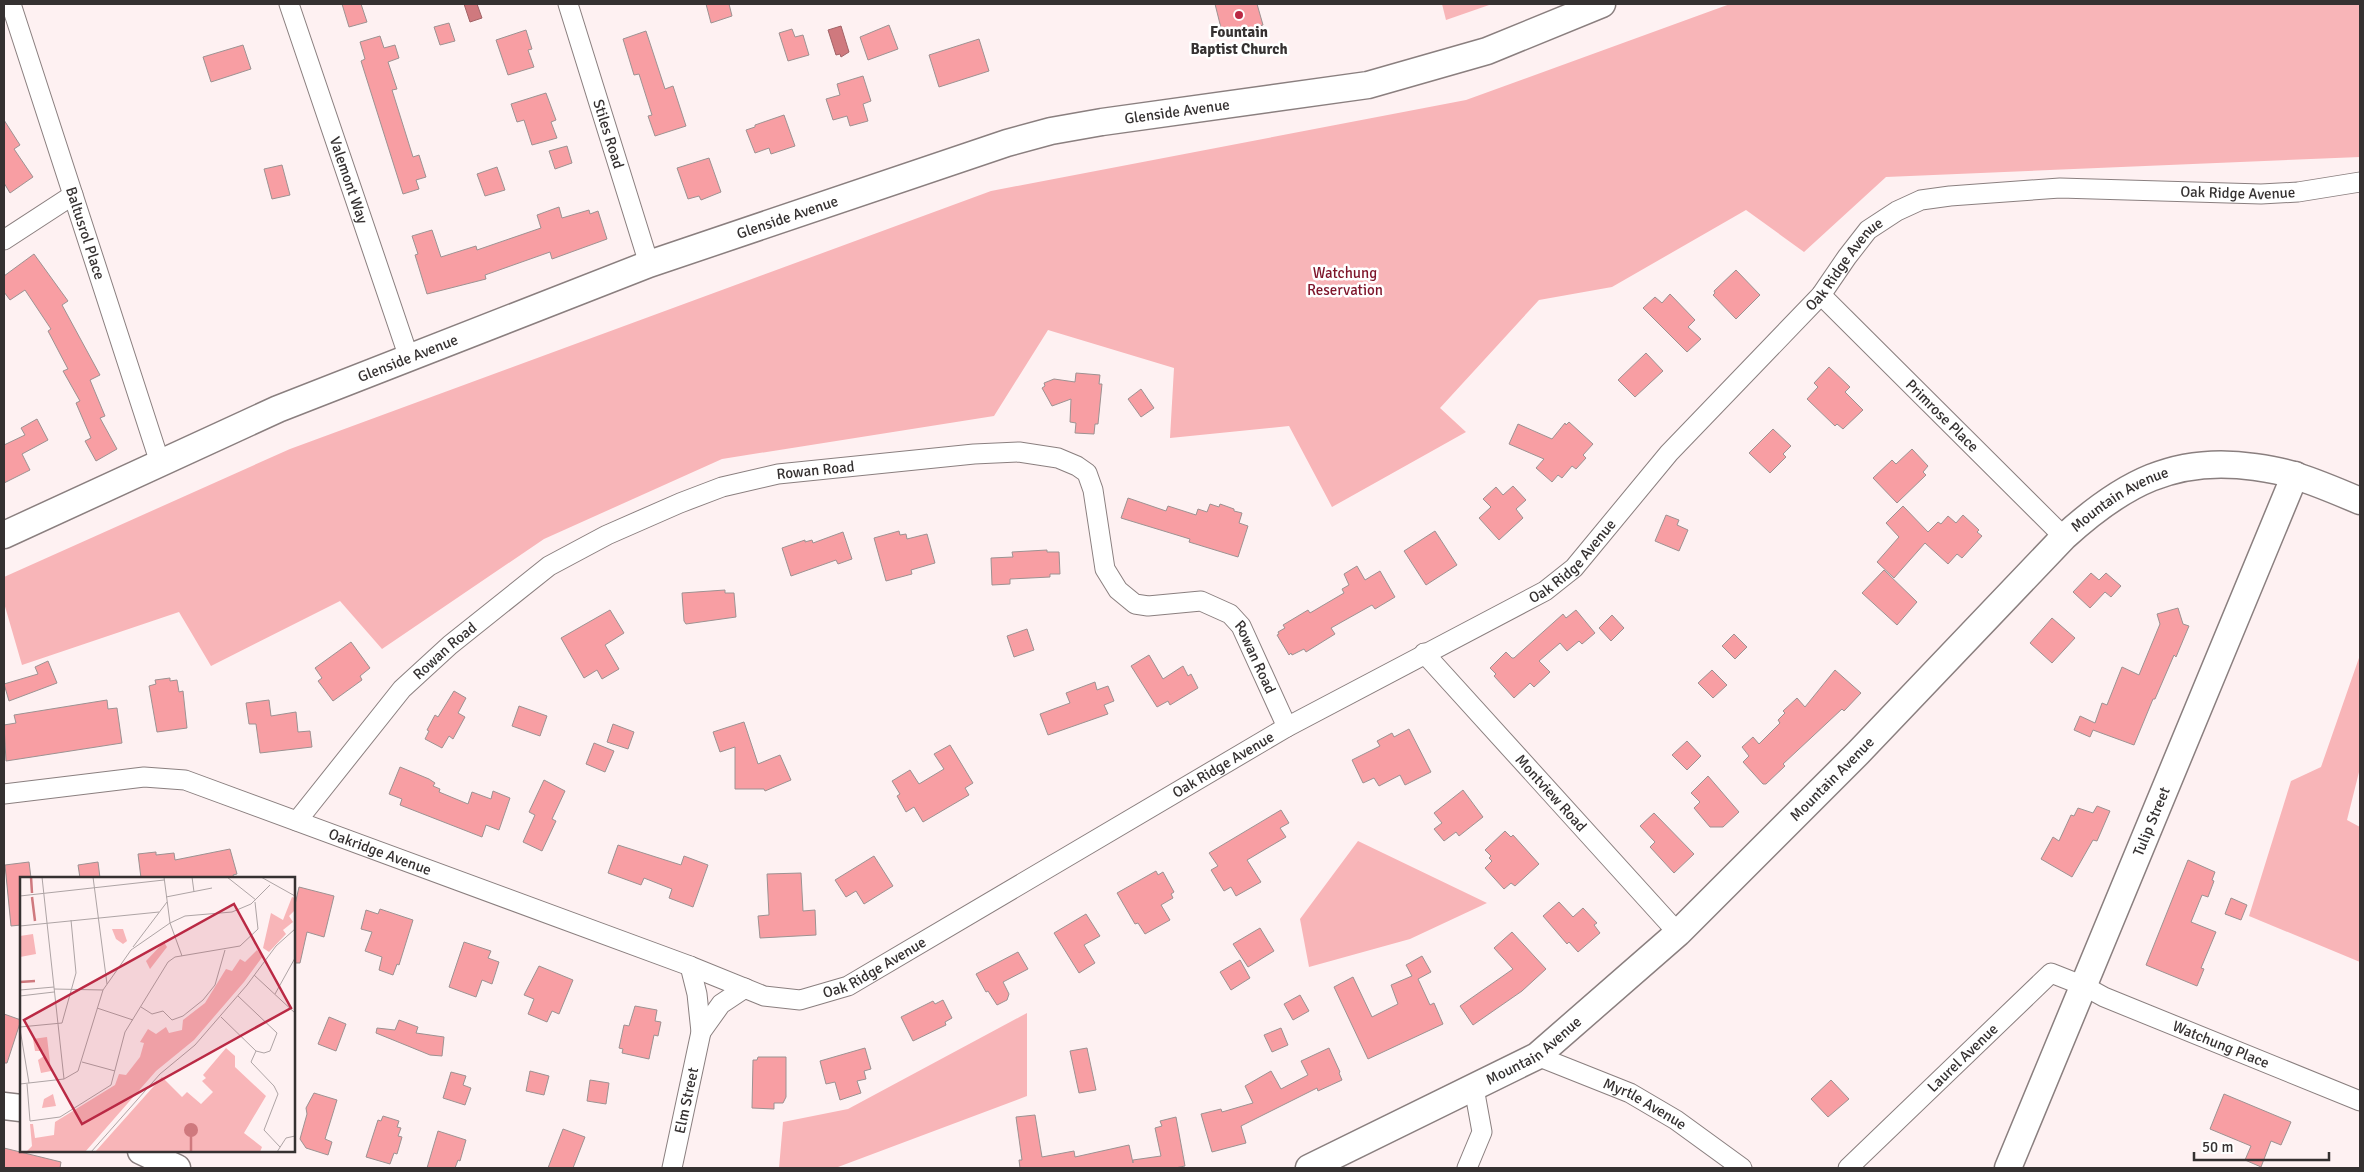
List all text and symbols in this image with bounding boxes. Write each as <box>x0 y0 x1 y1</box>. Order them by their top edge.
marker: Fountain Baptist Church <box>1233 9 1245 21</box>
place label: Fountain Baptist Church <box>1190 23 1288 58</box>
street label: Glenside Avenue <box>1123 95 1231 128</box>
street label: Stiles Road <box>589 97 628 171</box>
street label: Valemont Way <box>326 134 372 226</box>
street label: Oak Ridge Avenue <box>2180 183 2296 203</box>
street label: Baltusrol Place <box>62 184 109 282</box>
street label: Glenside Avenue <box>734 192 841 243</box>
street label: Oak Ridge Avenue <box>1802 214 1886 315</box>
park label: Watchung Reservation <box>1307 264 1383 299</box>
street label: Glenside Avenue <box>355 331 461 386</box>
street label: Primrose Place <box>1902 376 1982 456</box>
street label: Rowan Road <box>776 457 855 483</box>
street label: Mountain Avenue <box>2067 463 2171 536</box>
street label: Oak Ridge Avenue <box>1526 515 1620 607</box>
street label: Rowan Road <box>1231 616 1280 697</box>
street label: Rowan Road <box>409 618 480 683</box>
street label: Oak Ridge Avenue <box>1169 728 1277 802</box>
street label: Mountain Avenue <box>1786 733 1878 825</box>
street label: Montview Road <box>1511 751 1591 835</box>
street label: Tulip Street <box>2129 784 2174 859</box>
street label: Oakridge Avenue <box>326 825 434 879</box>
inset map <box>20 877 295 1152</box>
street label: Oak Ridge Avenue <box>821 933 929 1002</box>
street label: Mountain Avenue <box>1483 1012 1585 1089</box>
street label: Watchung Place <box>2170 1017 2272 1072</box>
street label: Laurel Avenue <box>1924 1020 2002 1096</box>
street label: Elm Street <box>671 1066 702 1135</box>
street label: Myrtle Avenue <box>1600 1074 1690 1134</box>
scale bar <box>2194 1130 2329 1162</box>
text: 50 m <box>2202 1138 2233 1156</box>

